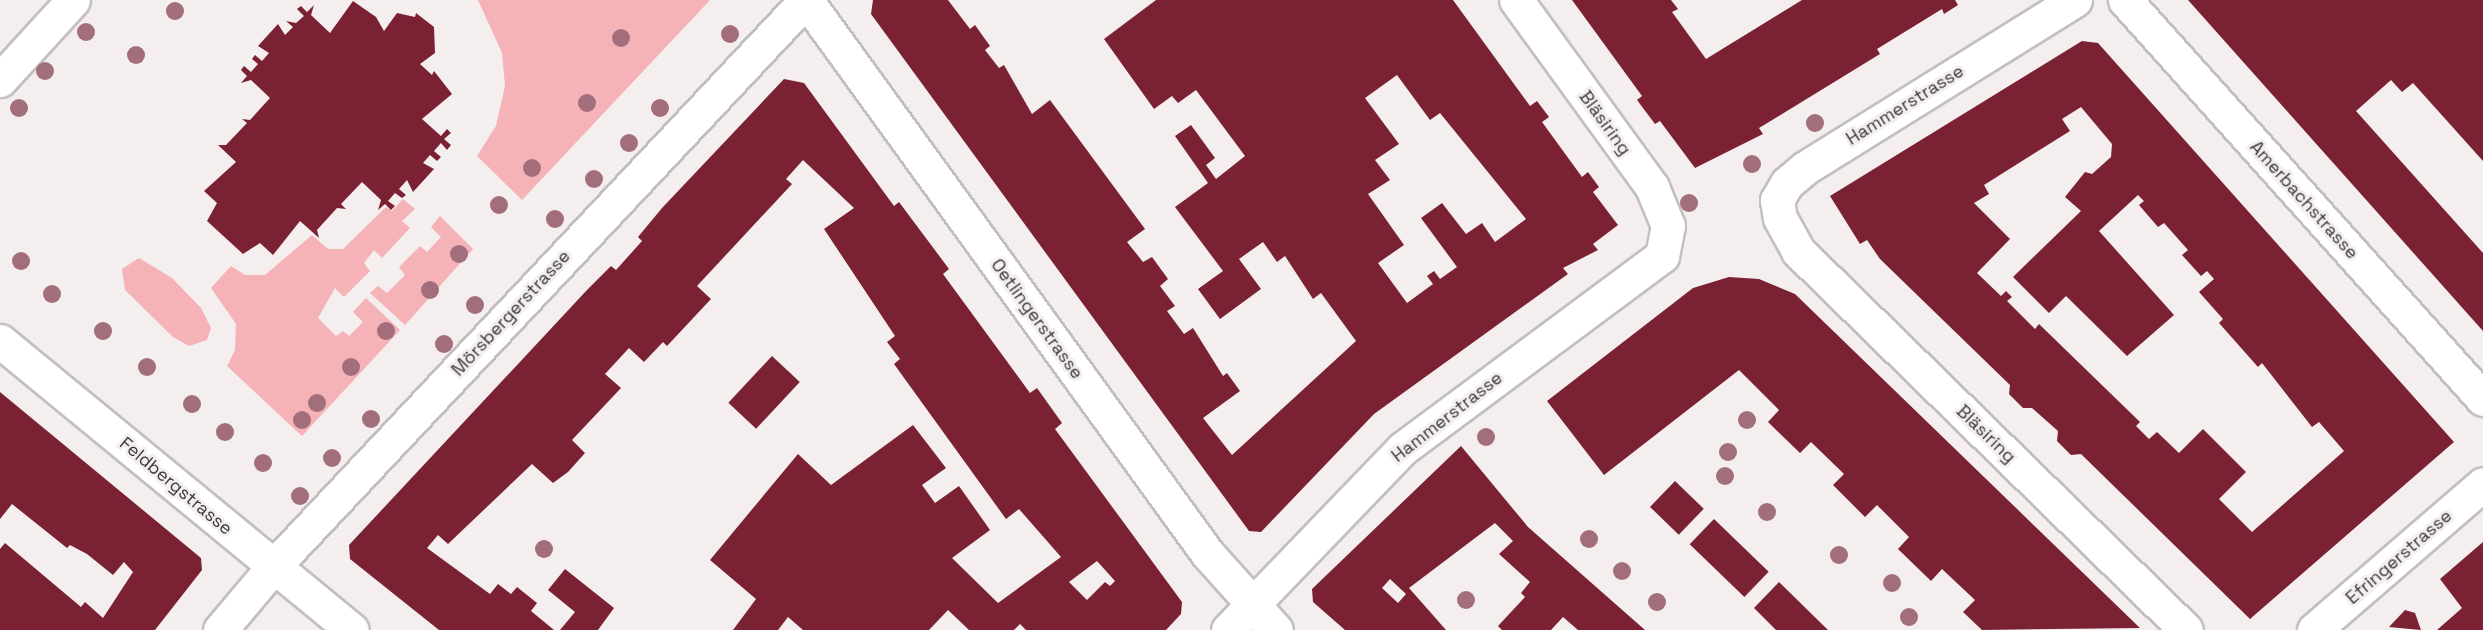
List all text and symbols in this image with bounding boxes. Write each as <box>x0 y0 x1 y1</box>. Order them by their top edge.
street label: Hammerstrasse <box>1842 60 1968 150</box>
street label: Bläsiring <box>1574 87 1636 159</box>
street label: Amerbachstrasse <box>2245 136 2363 264</box>
street label: Mörsbergerstrasse <box>447 246 575 380</box>
street label: Oetlingerstrasse <box>986 255 1088 383</box>
street label: Hammerstrasse <box>1387 367 1507 467</box>
street label: Bläsiring <box>1952 400 2020 468</box>
street label: Feldbergstrasse <box>115 433 237 539</box>
street label: Efringerstrasse <box>2342 505 2456 609</box>

